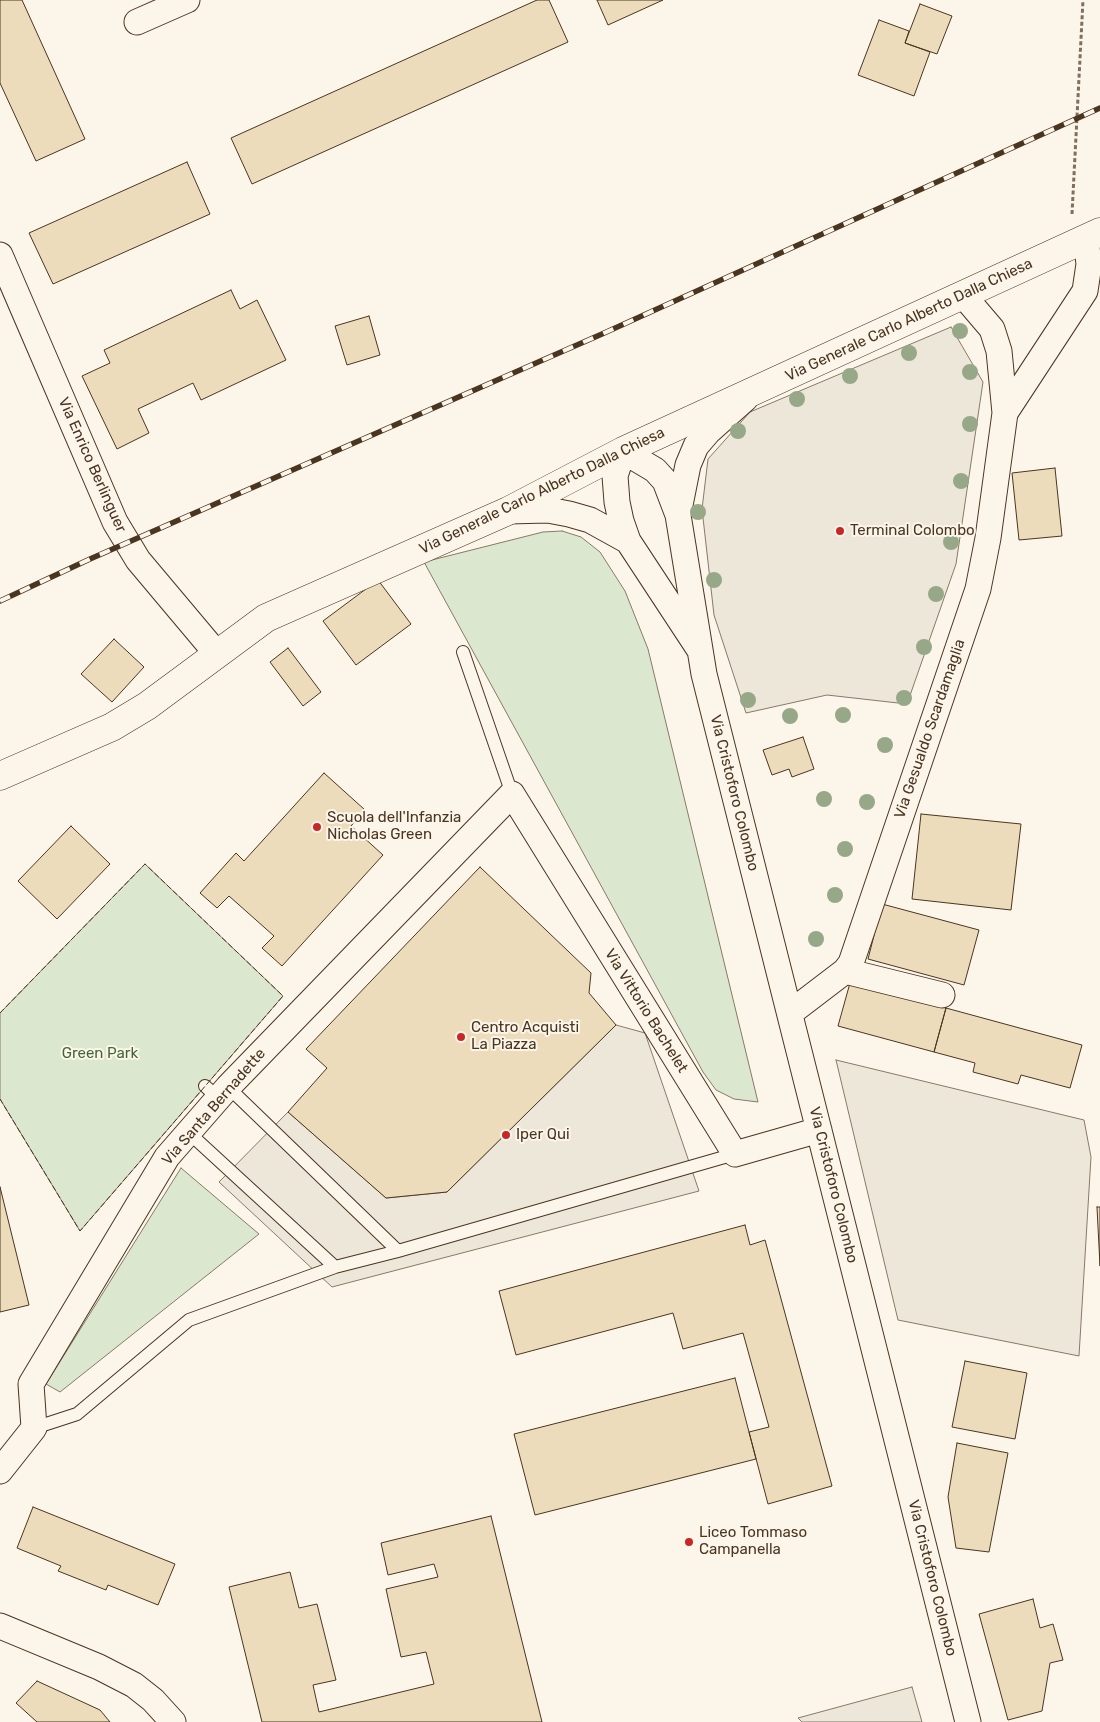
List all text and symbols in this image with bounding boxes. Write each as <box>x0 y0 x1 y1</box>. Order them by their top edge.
street label: Via Generale Carlo Alberto Dalla Chiesa <box>783 255 1035 385</box>
street label: Via Enrico Berlinguer <box>54 395 130 535</box>
street label: Via Generale Carlo Alberto Dalla Chiesa <box>416 424 668 558</box>
place label: Terminal Colombo <box>850 522 975 540</box>
marker: Terminal Colombo <box>834 525 846 537</box>
street label: Via Gesualdo Scardamaglia <box>891 637 969 821</box>
street label: Via Cristoforo Colombo <box>706 713 762 873</box>
place label: Scuola dell'Infanzia Nicholas Green <box>327 809 461 844</box>
marker: Scuola dell'Infanzia Nicholas Green <box>311 821 323 833</box>
street label: Via Vittorio Bachelet <box>601 946 691 1076</box>
place label: Centro Acquisti La Piazza <box>471 1019 579 1054</box>
marker: Centro Acquisti La Piazza <box>455 1031 467 1043</box>
park label: Green Park <box>62 1045 138 1063</box>
street label: Via Santa Bernadette <box>158 1045 270 1169</box>
street label: Via Cristoforo Colombo <box>805 1105 861 1265</box>
place label: Iper Qui <box>516 1126 570 1144</box>
marker: Iper Qui <box>500 1129 512 1141</box>
street label: Via Cristoforo Colombo <box>904 1498 960 1658</box>
place label: Liceo Tommaso Campanella <box>699 1524 807 1559</box>
marker: Liceo Tommaso Campanella <box>683 1536 695 1548</box>

